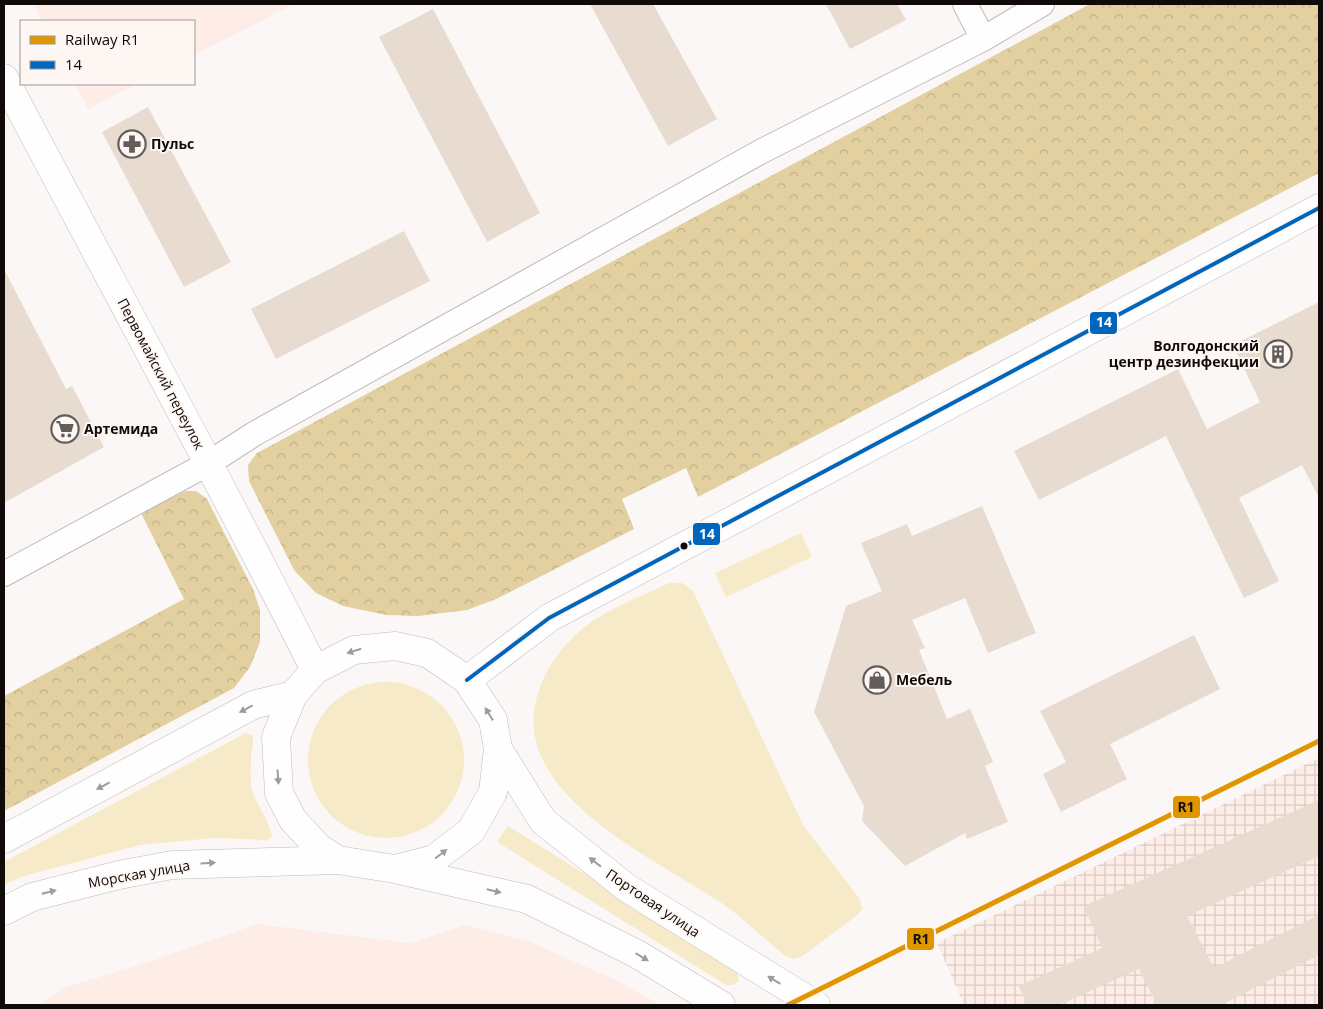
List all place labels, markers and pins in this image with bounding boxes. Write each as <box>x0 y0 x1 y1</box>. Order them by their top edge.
pharmacy icon: Пульс <box>117 129 147 159</box>
place label: Пульс <box>151 134 194 153</box>
place label: Волгодонский центр дезинфекции <box>1109 336 1259 371</box>
building icon: Волгодонский центр дезинфекции <box>1263 339 1293 369</box>
supermarket icon: Артемида <box>50 414 80 444</box>
place label: Артемида <box>84 419 158 438</box>
unlabelled marker <box>679 541 689 551</box>
shop icon: Мебель <box>862 665 892 695</box>
place label: Мебель <box>896 670 952 689</box>

